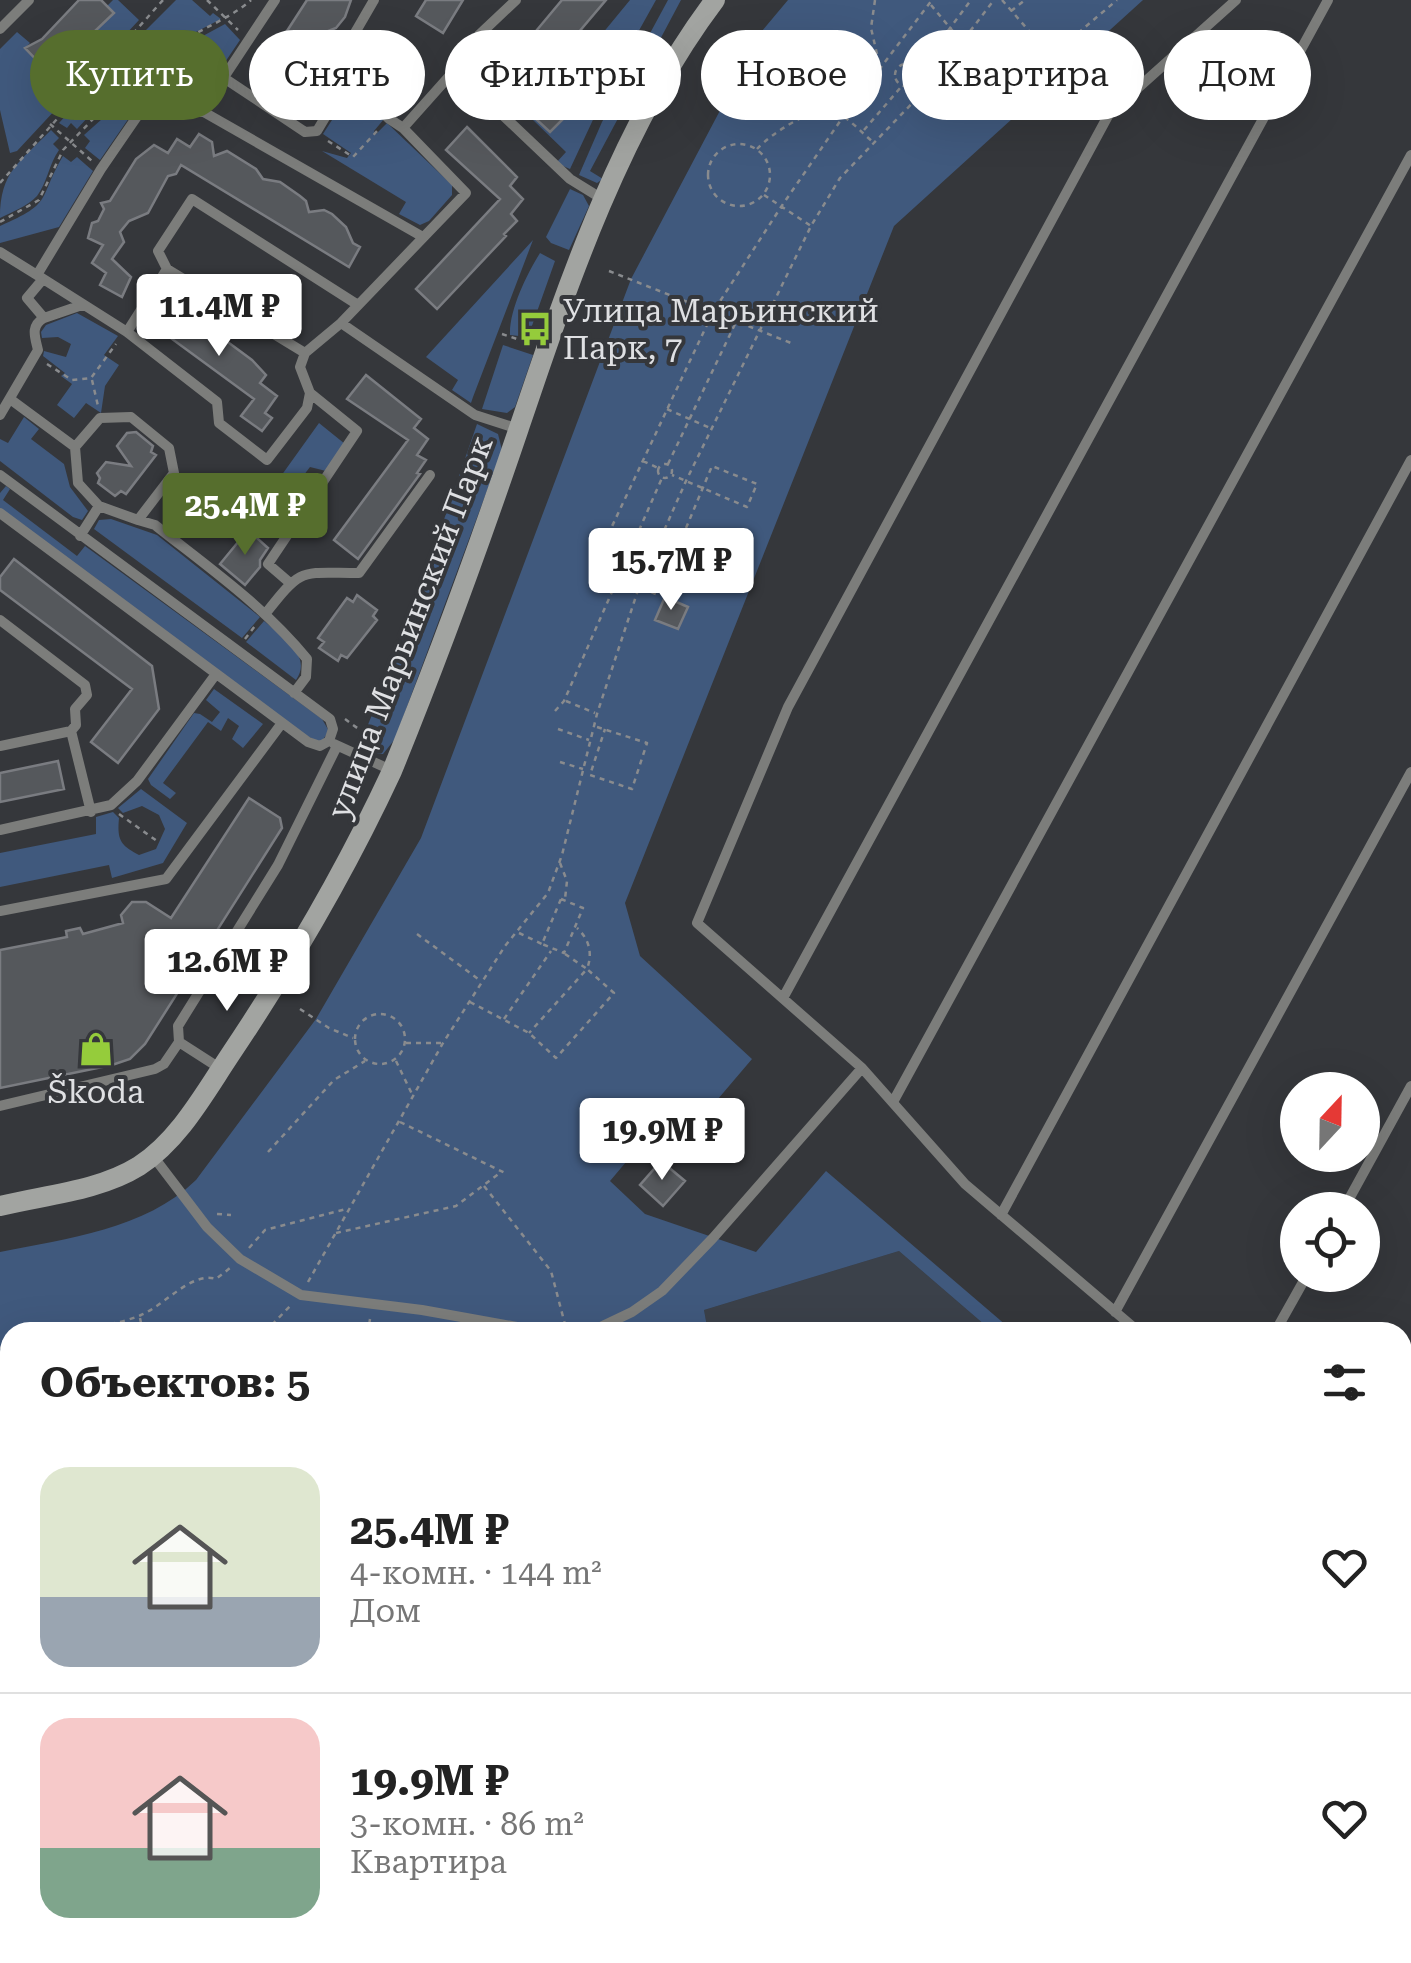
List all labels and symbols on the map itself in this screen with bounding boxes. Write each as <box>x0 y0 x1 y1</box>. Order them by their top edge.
pin: 11.4M ₽ <box>127 274 311 359</box>
place label: Улица Марьинский Парк, 7 <box>563 292 879 367</box>
bus stop icon: Улица Марьинский Парк, 7 <box>516 310 554 348</box>
street label: улица Марьинский Парк <box>319 430 501 824</box>
pin: 25.4M ₽ <box>153 473 337 558</box>
pin: 15.7M ₽ <box>579 528 763 613</box>
pin: 12.6M ₽ <box>135 929 319 1014</box>
shop icon: Škoda <box>77 1030 115 1068</box>
north arrow <box>1280 1072 1380 1172</box>
place label: Škoda <box>48 1073 144 1111</box>
pin: 19.9M ₽ <box>570 1098 754 1183</box>

